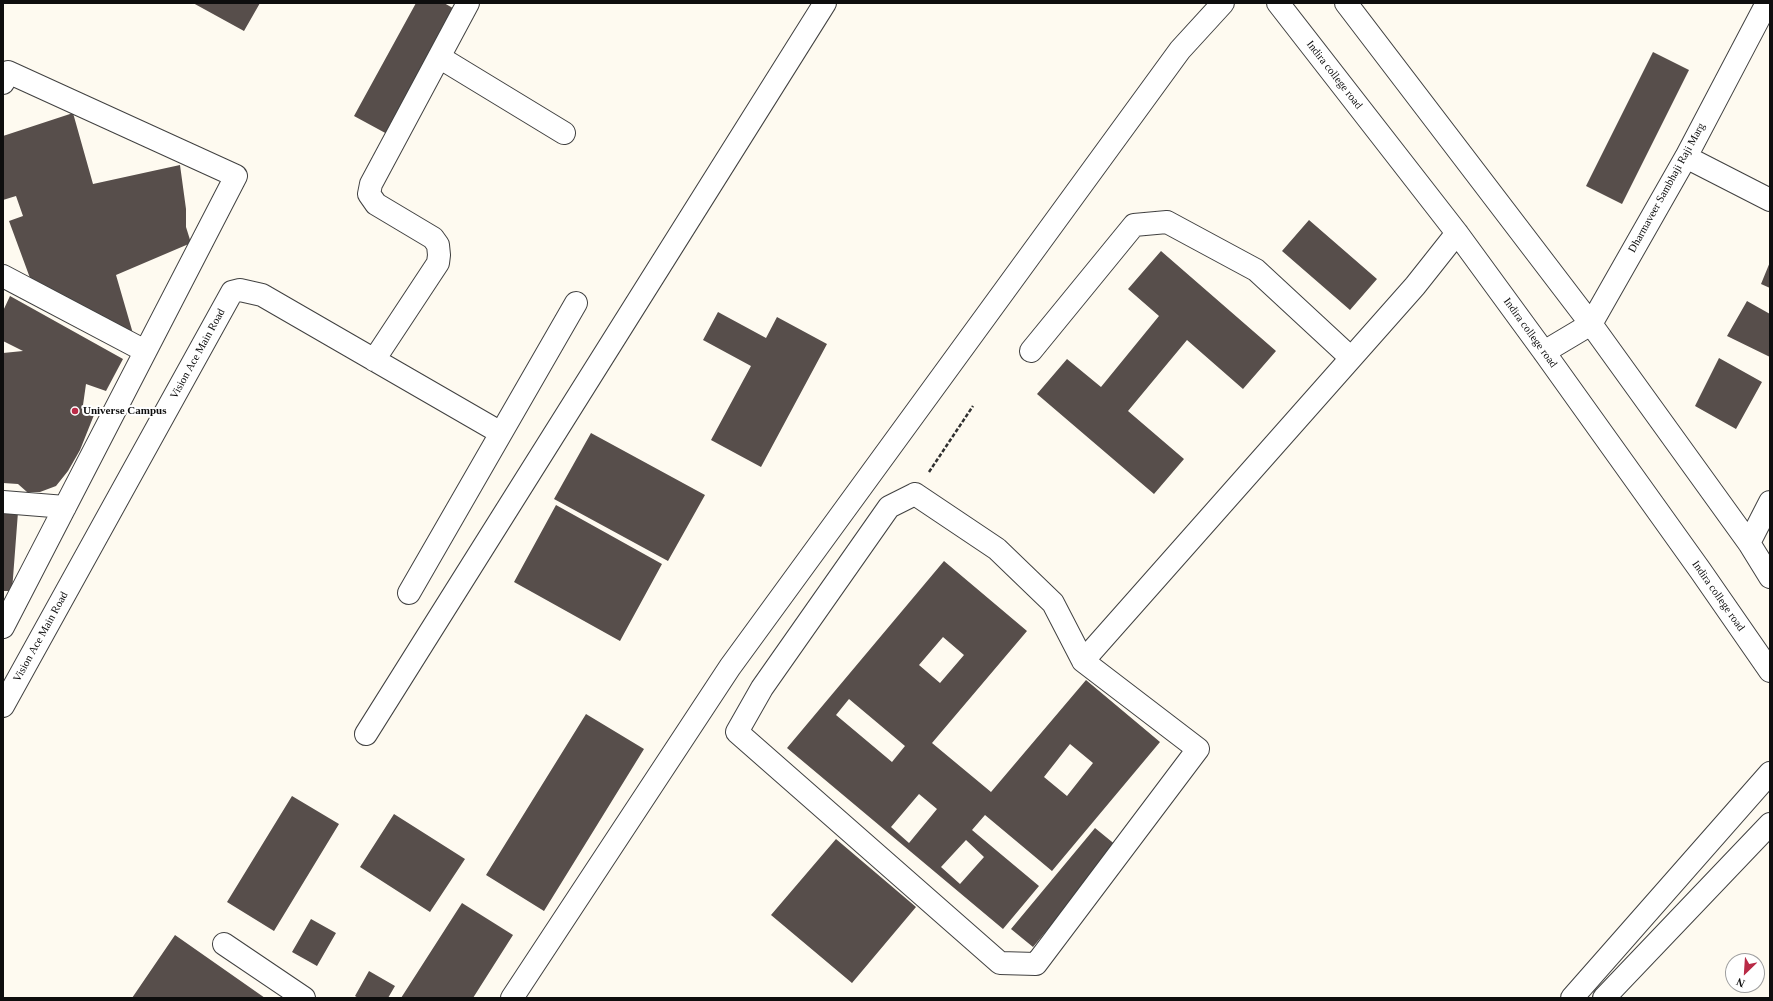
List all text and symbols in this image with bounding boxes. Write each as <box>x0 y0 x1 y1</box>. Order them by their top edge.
street label: Indira college road <box>1303 38 1365 112</box>
street label: Dharmaveer Sambhaji Raji Marg <box>1626 121 1708 255</box>
street label: Indira college road <box>1500 296 1560 370</box>
street label: Vision Ace Main Road <box>168 307 228 401</box>
place label: Universe Campus <box>83 404 166 418</box>
marker: Universe Campus <box>70 406 80 416</box>
street label: Indira college road <box>1689 558 1747 634</box>
street label: Vision Ace Main Road <box>11 590 71 684</box>
north arrow <box>1725 953 1765 993</box>
text: N <box>1734 976 1746 990</box>

